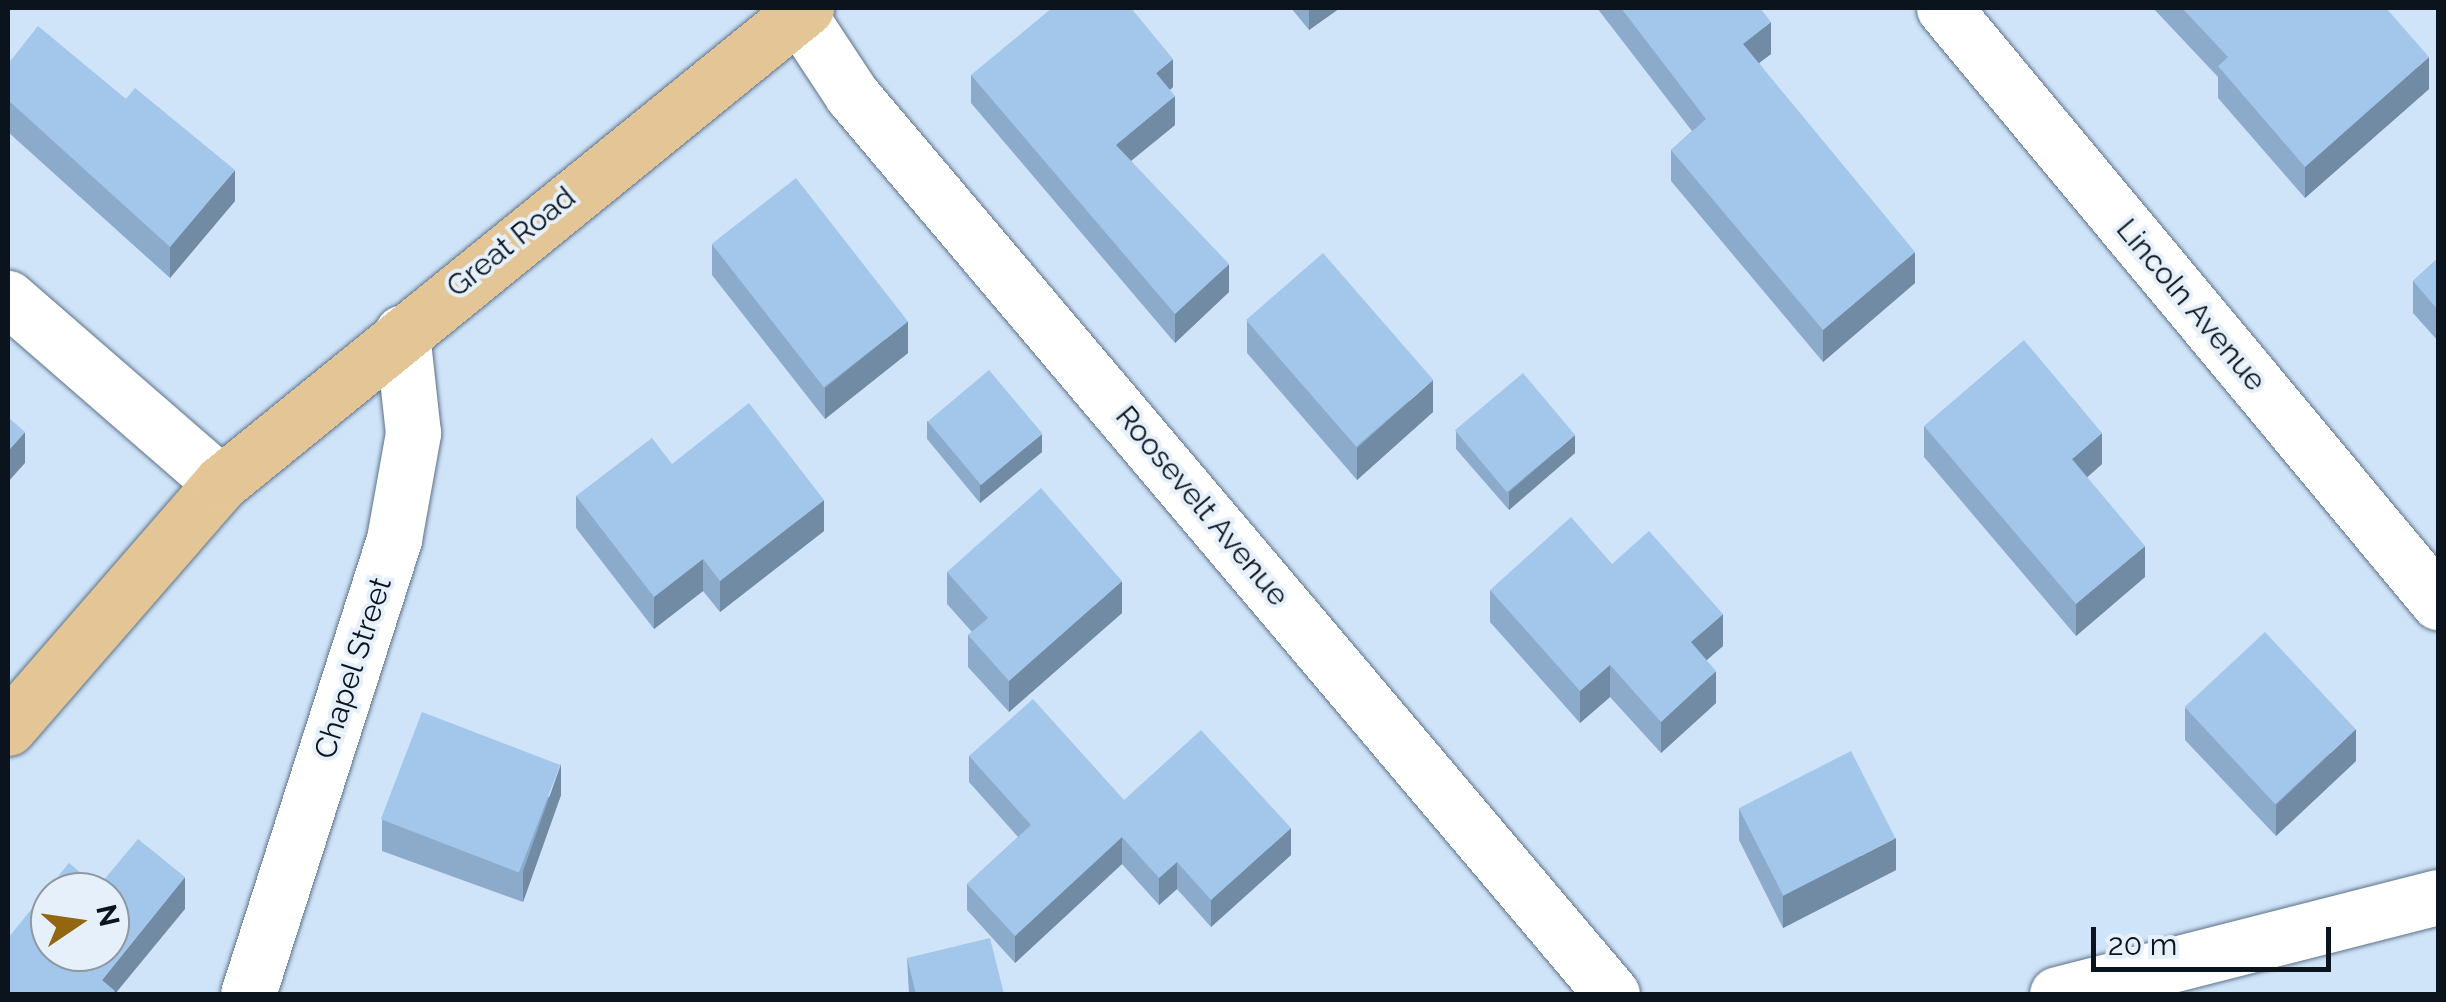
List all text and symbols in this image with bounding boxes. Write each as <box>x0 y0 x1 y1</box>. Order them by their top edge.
street label: Great Road <box>439 179 583 305</box>
street label: Lincoln Avenue <box>2108 211 2274 399</box>
street label: Roosevelt Avenue <box>1108 398 1296 614</box>
street label: Chapel Street <box>307 572 399 764</box>
north arrow <box>30 872 130 972</box>
text: N <box>89 901 126 930</box>
scale bar <box>2096 907 2336 969</box>
text: 20 m <box>2108 927 2177 962</box>

